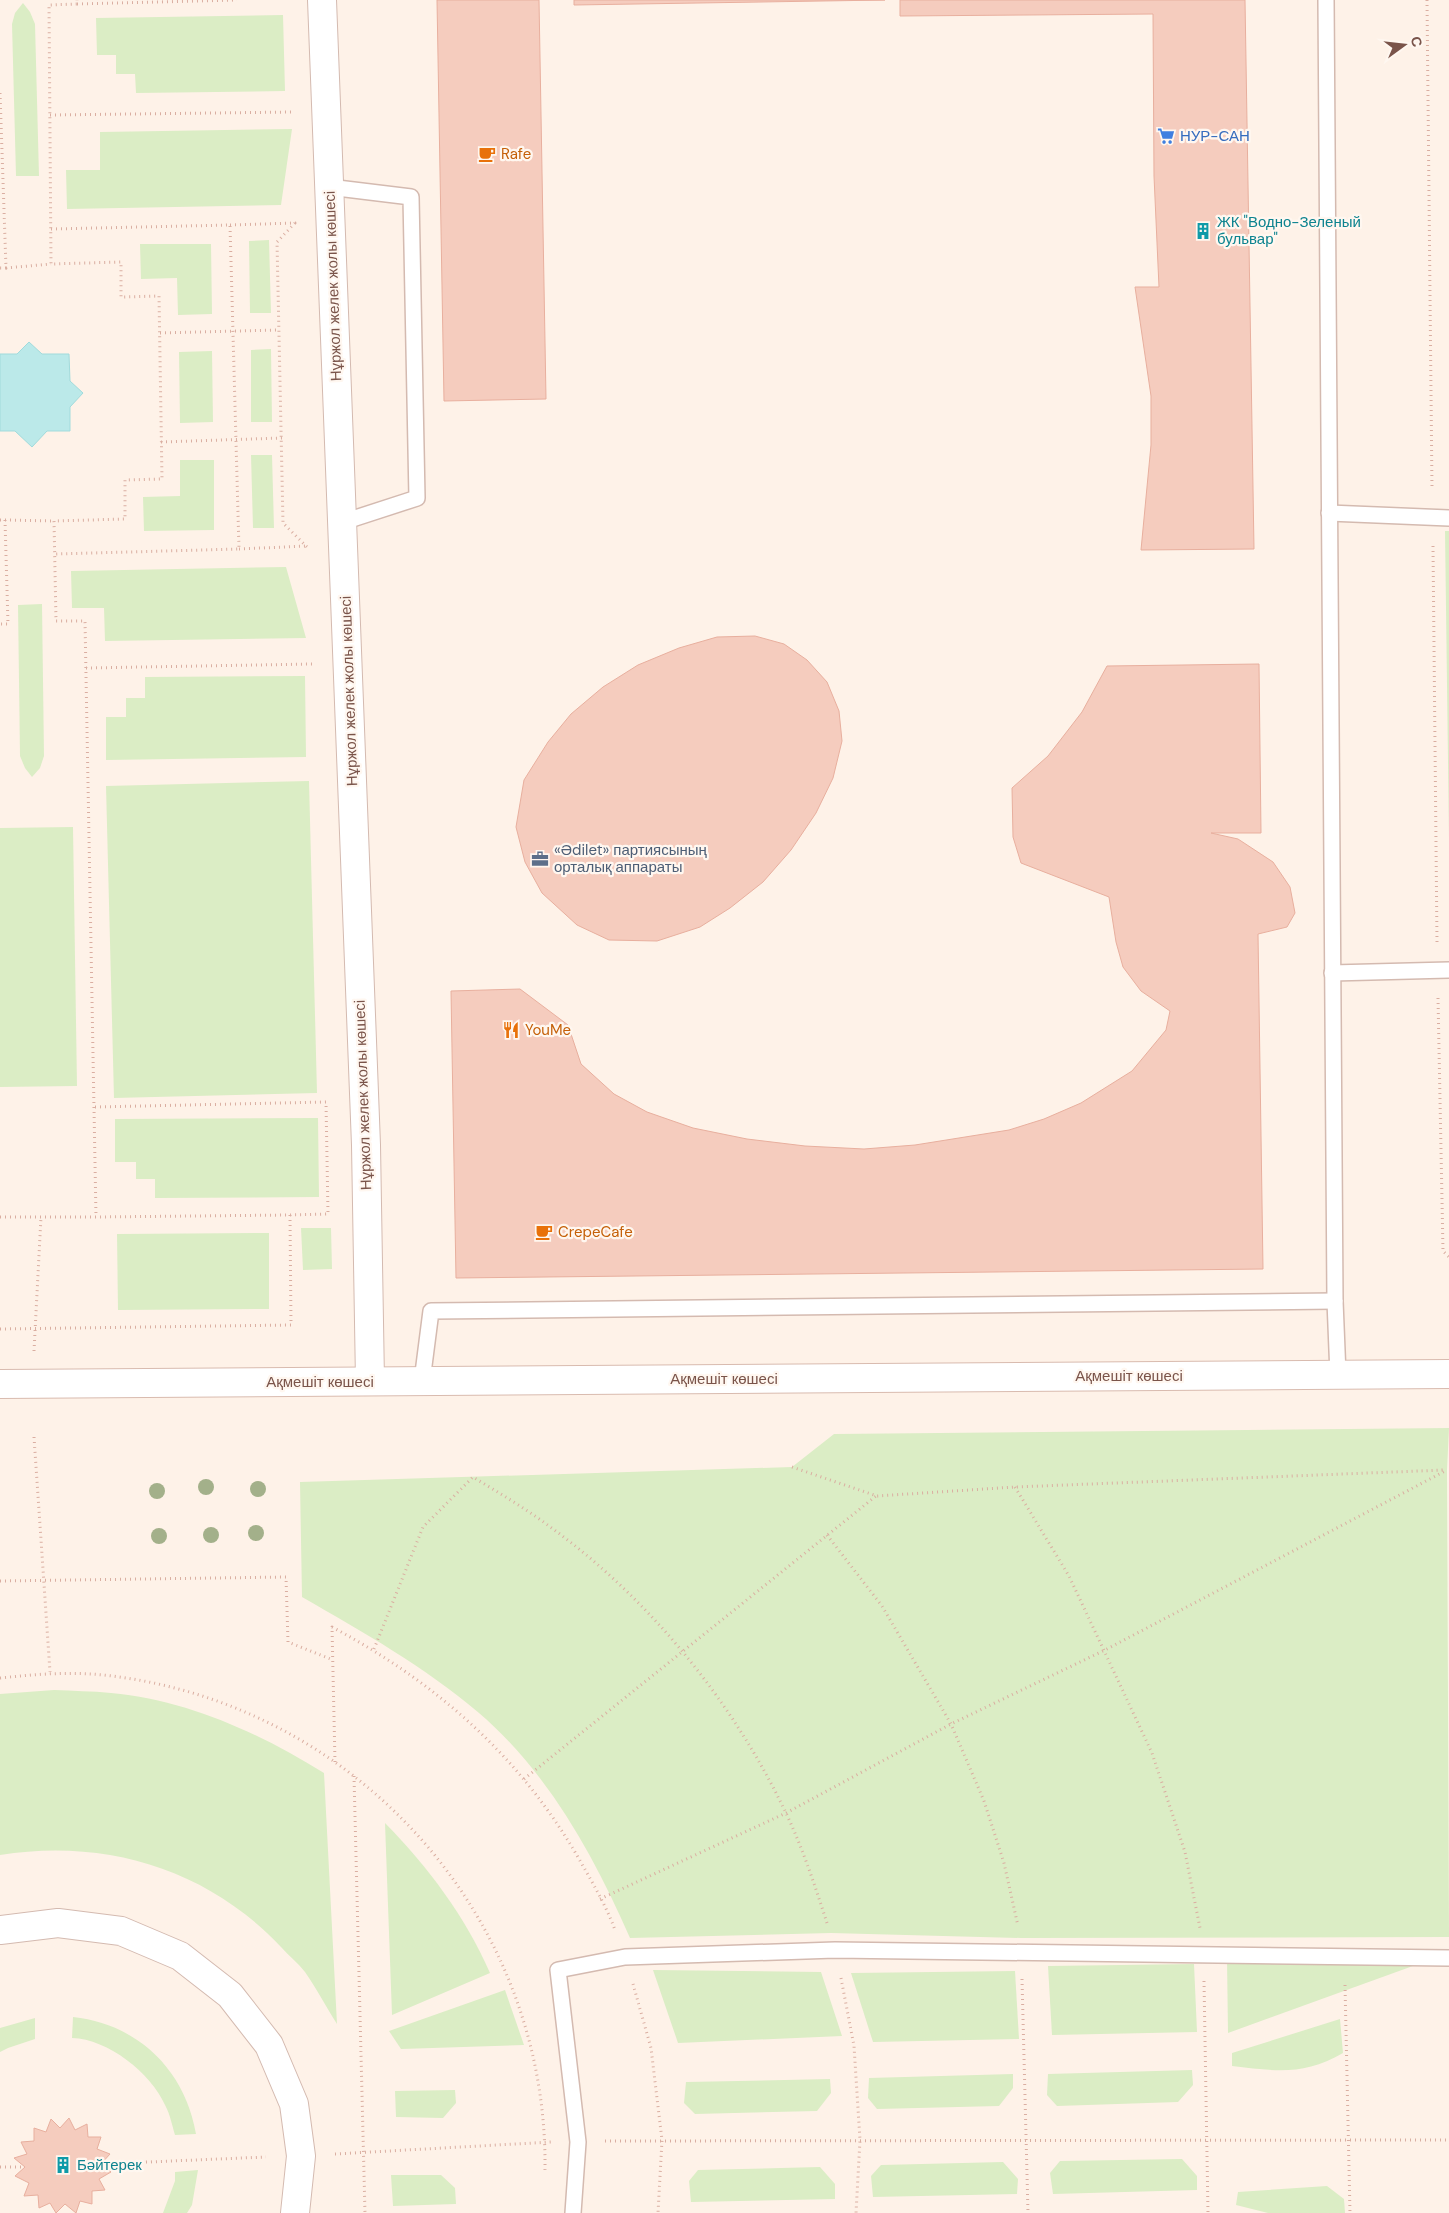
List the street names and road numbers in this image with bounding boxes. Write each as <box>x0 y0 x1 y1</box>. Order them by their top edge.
street label: Нұржол желек жолы көшесі <box>320 190 346 382</box>
street label: Нұржол желек жолы көшесі <box>336 595 362 787</box>
street label: Нұржол желек жолы көшесі <box>350 999 376 1191</box>
street label: Ақмешіт көшесі <box>1075 1366 1183 1386</box>
street label: Ақмешіт көшесі <box>670 1369 778 1389</box>
street label: Ақмешіт көшесі <box>266 1372 374 1392</box>

